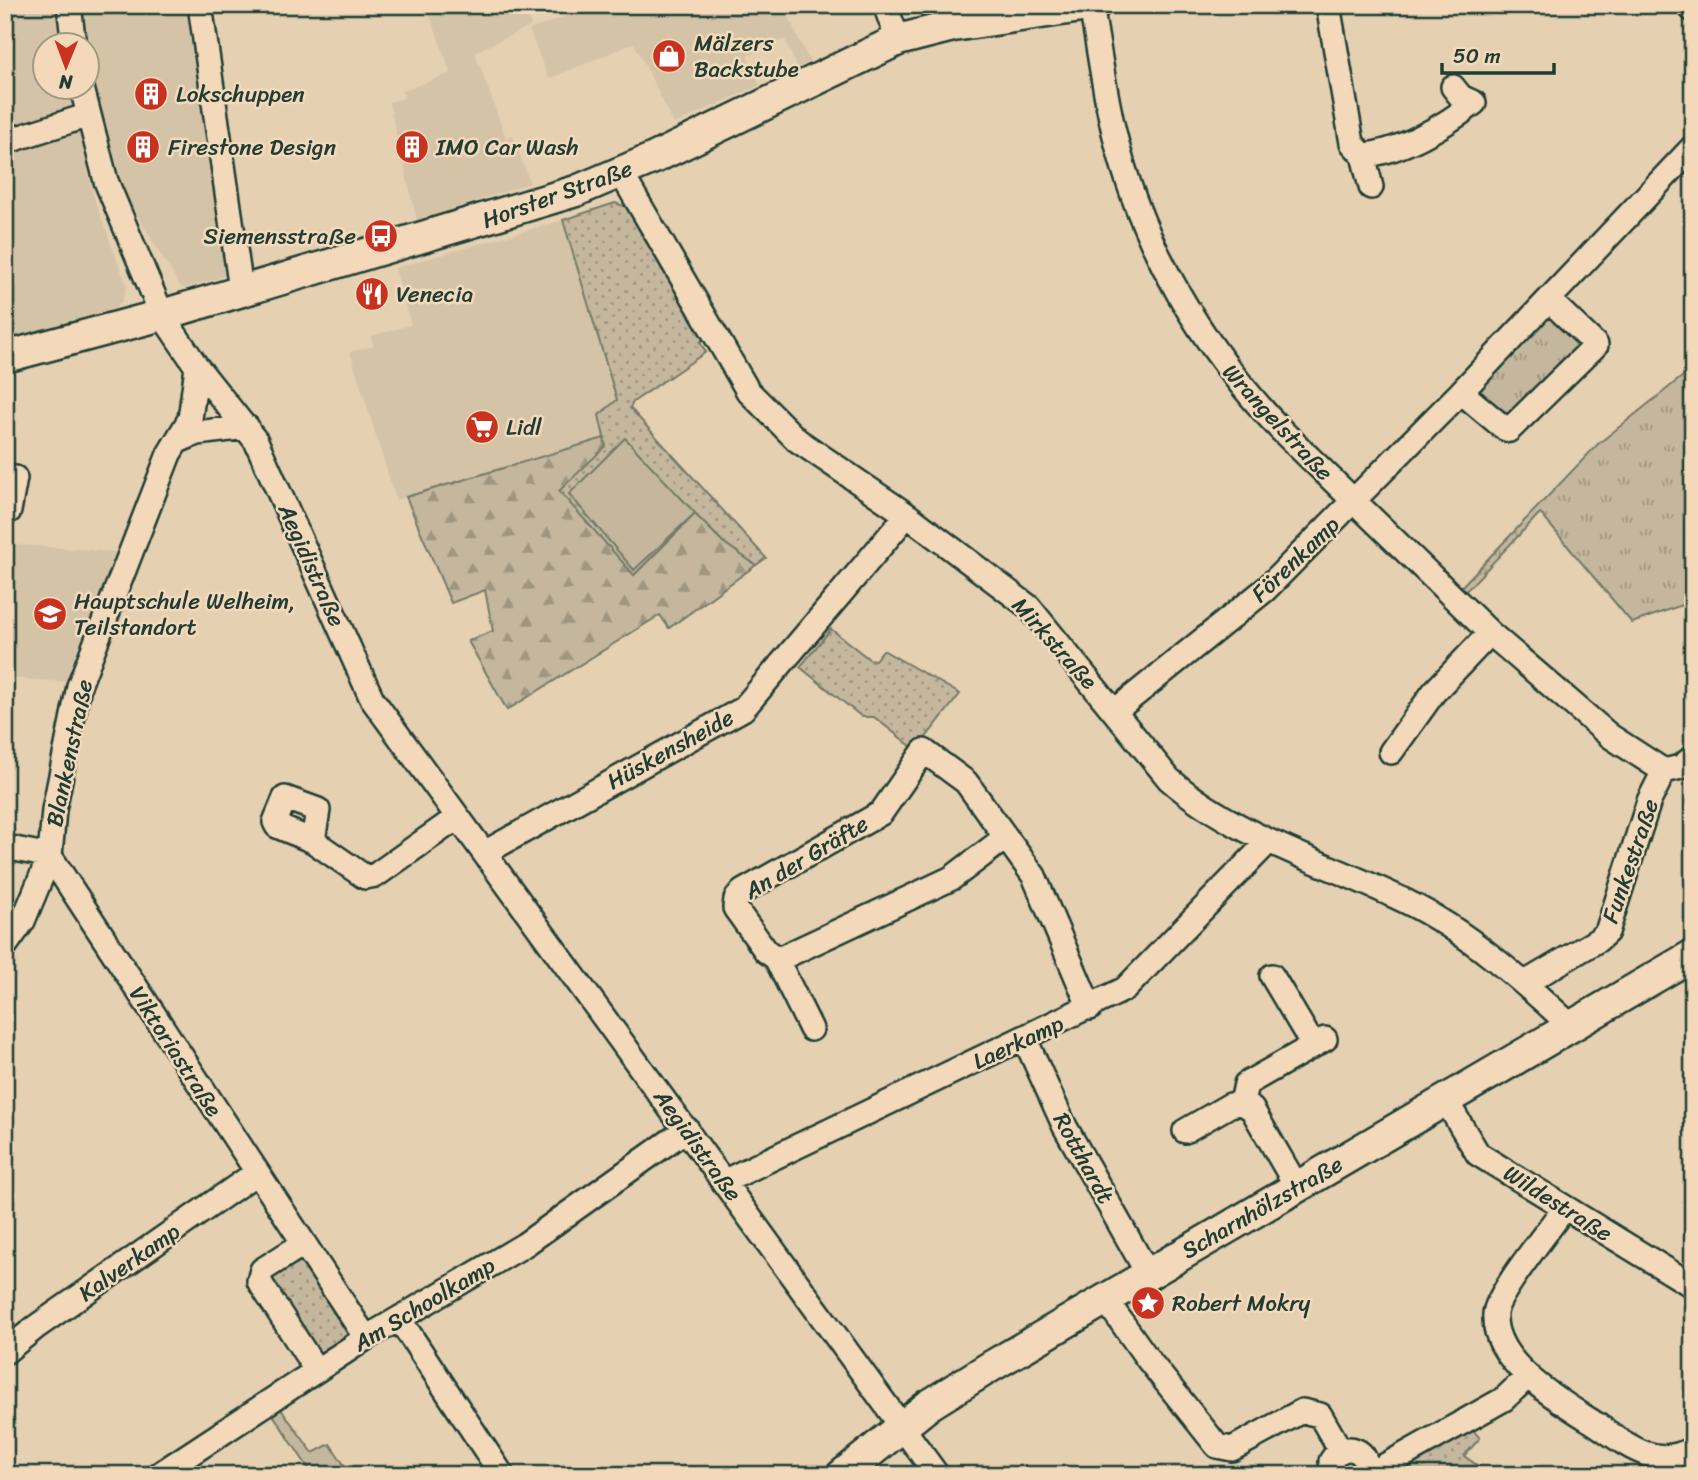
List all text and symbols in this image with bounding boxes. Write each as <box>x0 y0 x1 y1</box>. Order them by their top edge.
place label: Mälzers Backstube <box>694 23 799 90</box>
north arrow <box>32 32 102 102</box>
scale bar <box>1442 32 1554 76</box>
shop icon: Mälzers Backstube <box>650 37 688 75</box>
text: 50 m <box>1453 37 1501 75</box>
text: N <box>58 66 74 99</box>
place label: Lokschuppen <box>176 74 305 115</box>
building icon: Lokschuppen <box>132 75 170 113</box>
place label: Firestone Design <box>168 127 336 168</box>
place label: IMO Car Wash <box>435 127 579 168</box>
building icon: Firestone Design <box>124 128 162 166</box>
building icon: IMO Car Wash <box>393 128 431 166</box>
street label: Horster Straße <box>476 148 638 241</box>
place label: Siemensstraße <box>204 216 356 257</box>
bus stop icon: Siemensstraße <box>362 217 400 255</box>
place label: Venecia <box>396 274 473 315</box>
restaurant icon: Venecia <box>353 275 391 313</box>
street label: Wrangelstraße <box>1212 354 1344 491</box>
place label: Lidl <box>506 407 542 448</box>
supermarket icon: Lidl <box>463 408 501 446</box>
street label: Aegidistraße <box>266 496 357 634</box>
street label: Förenkamp <box>1241 506 1350 613</box>
place label: Hauptschule Welheim, Teilstandort <box>74 581 295 648</box>
street label: Mirkstraße <box>1001 587 1108 699</box>
school or university icon: Hauptschule Welheim, Teilstandort <box>31 595 69 633</box>
street label: Blankenstraße <box>34 675 105 831</box>
street label: Hüskensheide <box>599 697 742 801</box>
street label: Funkestraße <box>1590 793 1671 929</box>
street label: An der Gräfte <box>735 804 877 911</box>
street label: Viktoriastraße <box>118 977 234 1125</box>
street label: Laerkamp <box>966 1003 1071 1082</box>
street label: Aegidistraße <box>642 1079 753 1211</box>
street label: Rotthardt <box>1041 1105 1126 1212</box>
street label: Scharnhölzstraße <box>1174 1144 1351 1270</box>
street label: Wildestraße <box>1495 1154 1621 1253</box>
street label: Kalverkamp <box>69 1212 189 1313</box>
street label: Am Schoolkamp <box>344 1246 503 1364</box>
place label: Robert Mokry <box>1172 1283 1311 1324</box>
place icon: Robert Mokry <box>1129 1284 1167 1322</box>

